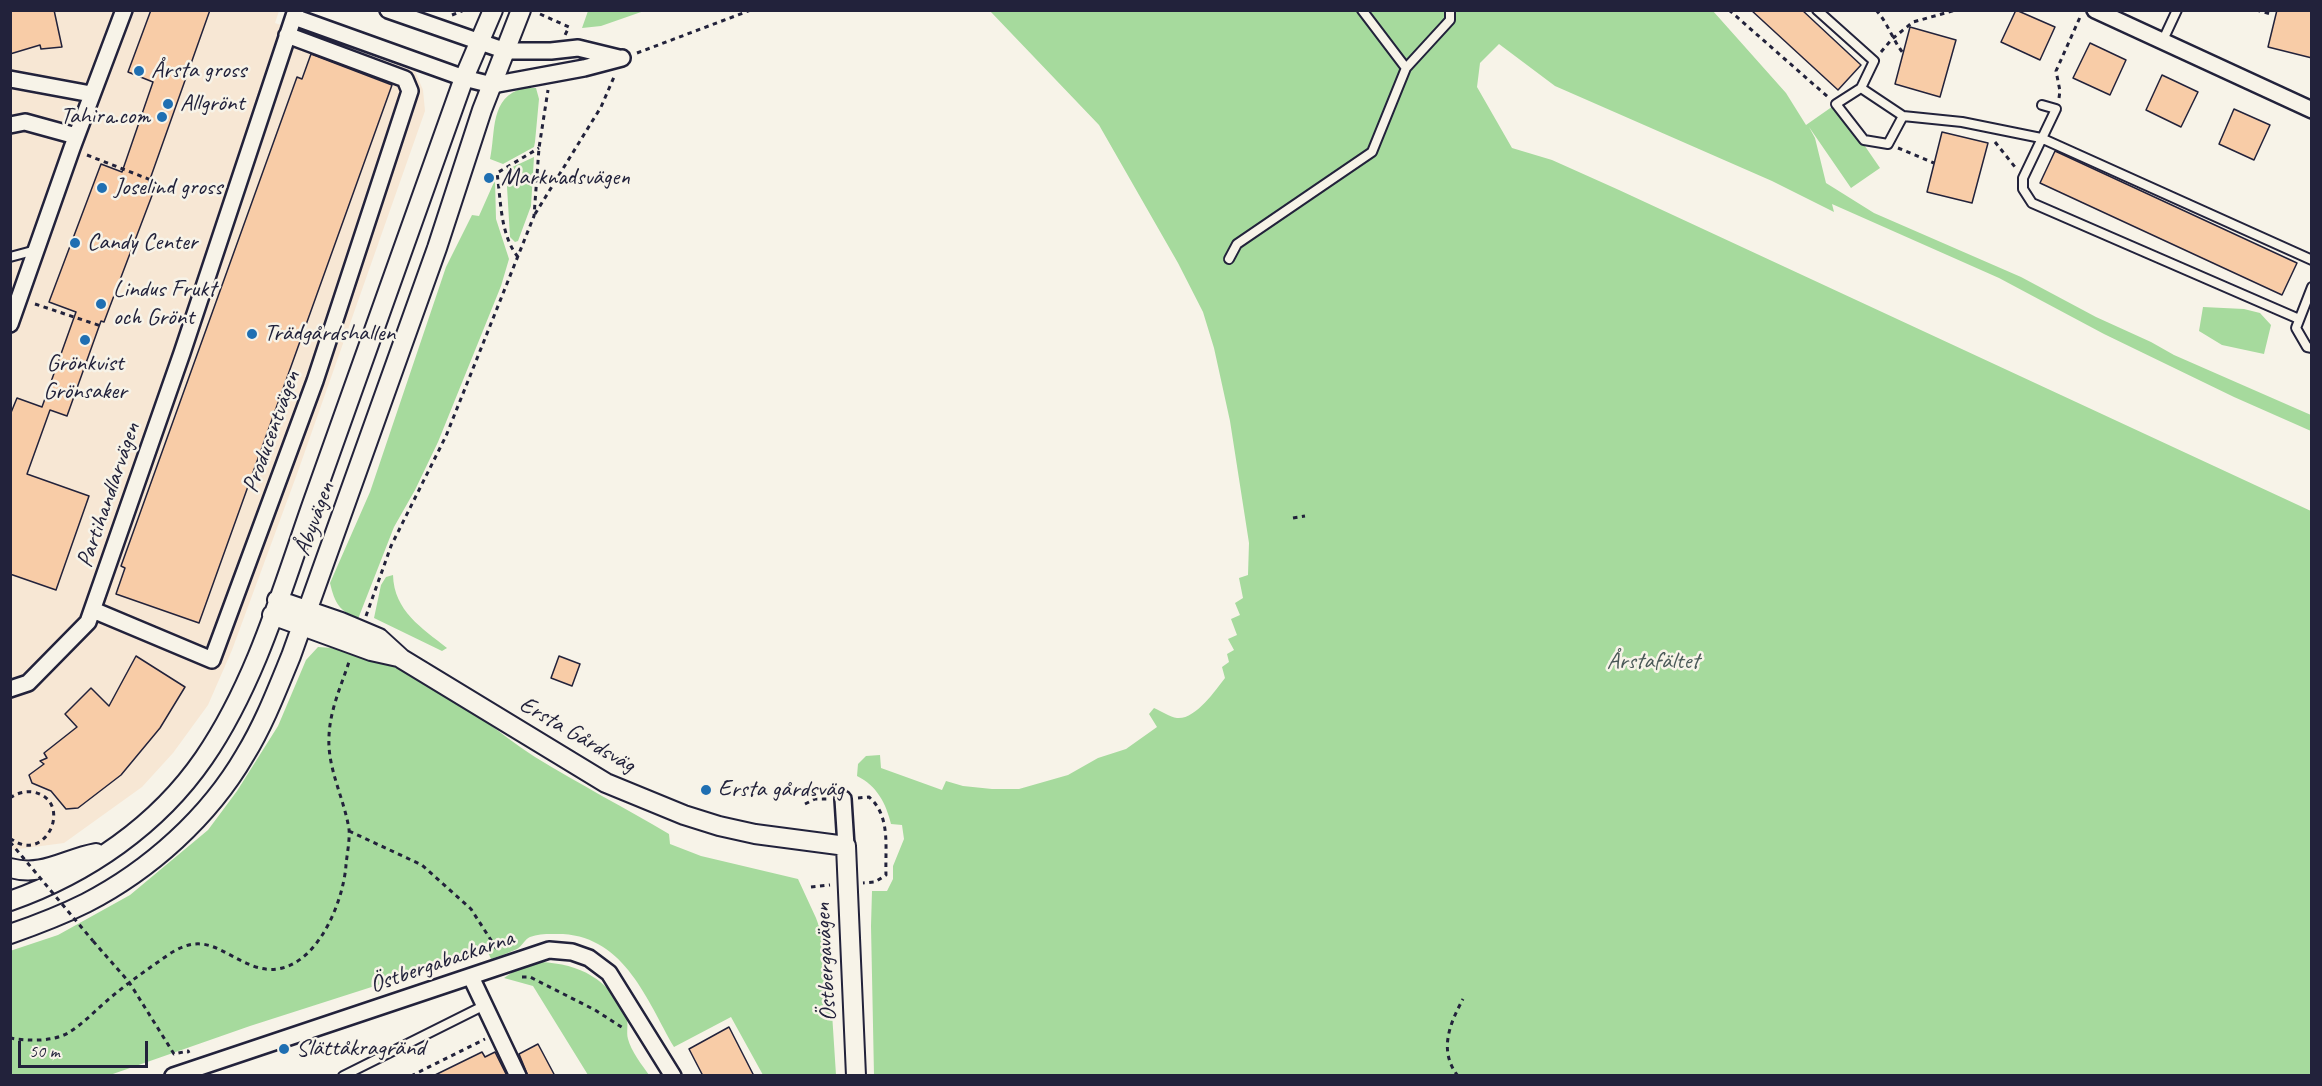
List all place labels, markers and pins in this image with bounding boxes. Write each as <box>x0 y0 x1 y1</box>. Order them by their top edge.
place label: Årsta gross <box>151 57 246 85</box>
marker: Årsta gross <box>132 64 146 78</box>
place label: Allgrönt <box>180 90 245 118</box>
marker: Allgrönt <box>161 97 175 111</box>
place label: Tahira.com <box>60 103 150 131</box>
marker: Tahira.com <box>155 110 169 124</box>
place label: Marknadsvägen <box>501 164 630 192</box>
marker: Marknadsvägen <box>482 171 496 185</box>
place label: Joselind gross <box>114 174 222 202</box>
marker: Joselind gross <box>95 181 109 195</box>
place label: Candy Center <box>87 229 197 257</box>
marker: Candy Center <box>68 236 82 250</box>
place label: Lindus Frukt och Grönt <box>113 276 216 332</box>
marker: Lindus Frukt och Grönt <box>94 297 108 311</box>
place label: Trädgårdshallen <box>264 320 395 348</box>
marker: Trädgårdshallen <box>245 327 259 341</box>
marker: Grönkvist Grönsaker <box>78 333 92 347</box>
place label: Grönkvist Grönsaker <box>43 350 127 406</box>
place label: Ersta gårdsväg <box>718 776 844 804</box>
marker: Ersta gårdsväg <box>699 783 713 797</box>
place label: Slättåkragränd <box>296 1035 425 1063</box>
marker: Slättåkragränd <box>277 1042 291 1056</box>

